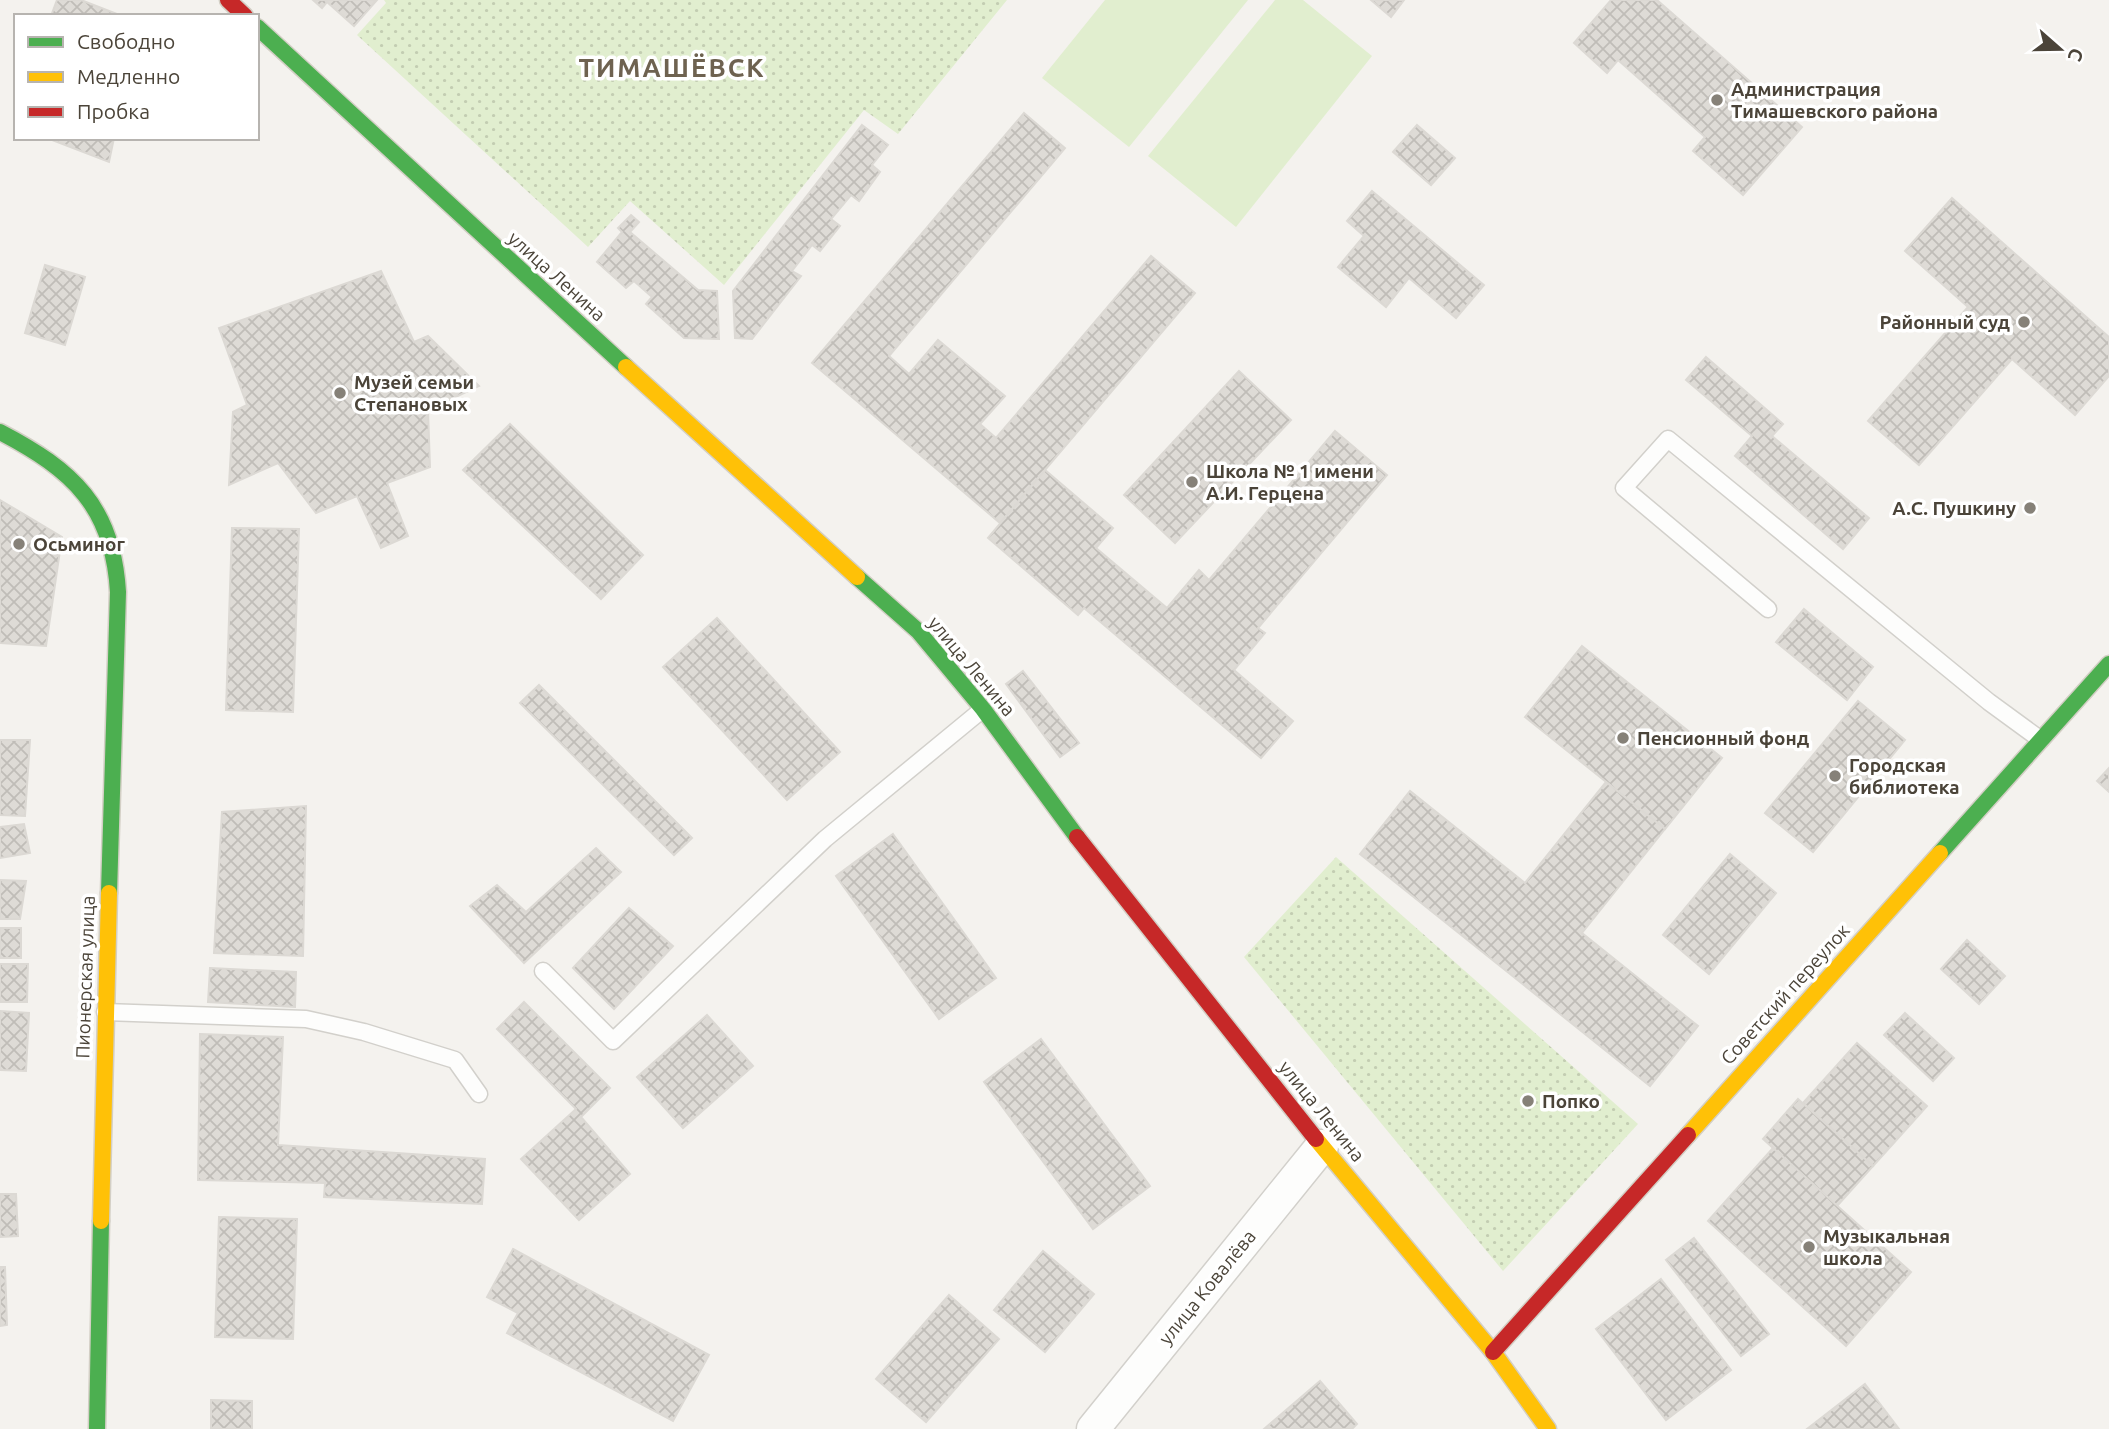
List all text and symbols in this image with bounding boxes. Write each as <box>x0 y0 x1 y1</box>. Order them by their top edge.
legend <box>14 14 259 140</box>
north arrow <box>2025 14 2095 84</box>
text: Свободно <box>77 29 175 53</box>
text: С <box>2064 45 2088 64</box>
district label: ТИМАШЁВСК <box>578 53 766 82</box>
text: Медленно <box>77 64 180 88</box>
place label: Администрация Тимашевского района <box>1731 78 1938 122</box>
marker: Администрация Тимашевского района <box>1709 92 1725 108</box>
text: Пробка <box>77 99 150 123</box>
street label: улица Ленина <box>504 227 610 325</box>
place label: Районный суд <box>1880 311 2011 333</box>
marker: Районный суд <box>2016 314 2032 330</box>
place label: Музей семьи Степановых <box>354 371 474 415</box>
marker: Музей семьи Степановых <box>332 385 348 401</box>
place label: Школа № 1 имени А.И. Герцена <box>1206 460 1374 504</box>
marker: Школа № 1 имени А.И. Герцена <box>1184 474 1200 490</box>
place label: А.С. Пушкину <box>1892 497 2016 519</box>
marker: А.С. Пушкину <box>2022 500 2038 516</box>
place label: Осьминог <box>33 533 125 555</box>
marker: Осьминог <box>11 536 27 552</box>
street label: улица Ленина <box>924 612 1020 720</box>
place label: Пенсионный фонд <box>1637 727 1810 749</box>
marker: Пенсионный фонд <box>1615 730 1631 746</box>
place label: Городская библиотека <box>1849 754 1960 798</box>
marker: Городская библиотека <box>1827 768 1843 784</box>
street label: Пионерская улица <box>71 895 99 1059</box>
street label: Советский переулок <box>1716 919 1854 1069</box>
street label: улица Ленина <box>1275 1056 1369 1166</box>
place label: Попко <box>1542 1090 1600 1112</box>
marker: Попко <box>1520 1093 1536 1109</box>
street label: улица Ковалёва <box>1154 1225 1260 1349</box>
place label: Музыкальная школа <box>1823 1225 1950 1269</box>
marker: Музыкальная школа <box>1801 1239 1817 1255</box>

